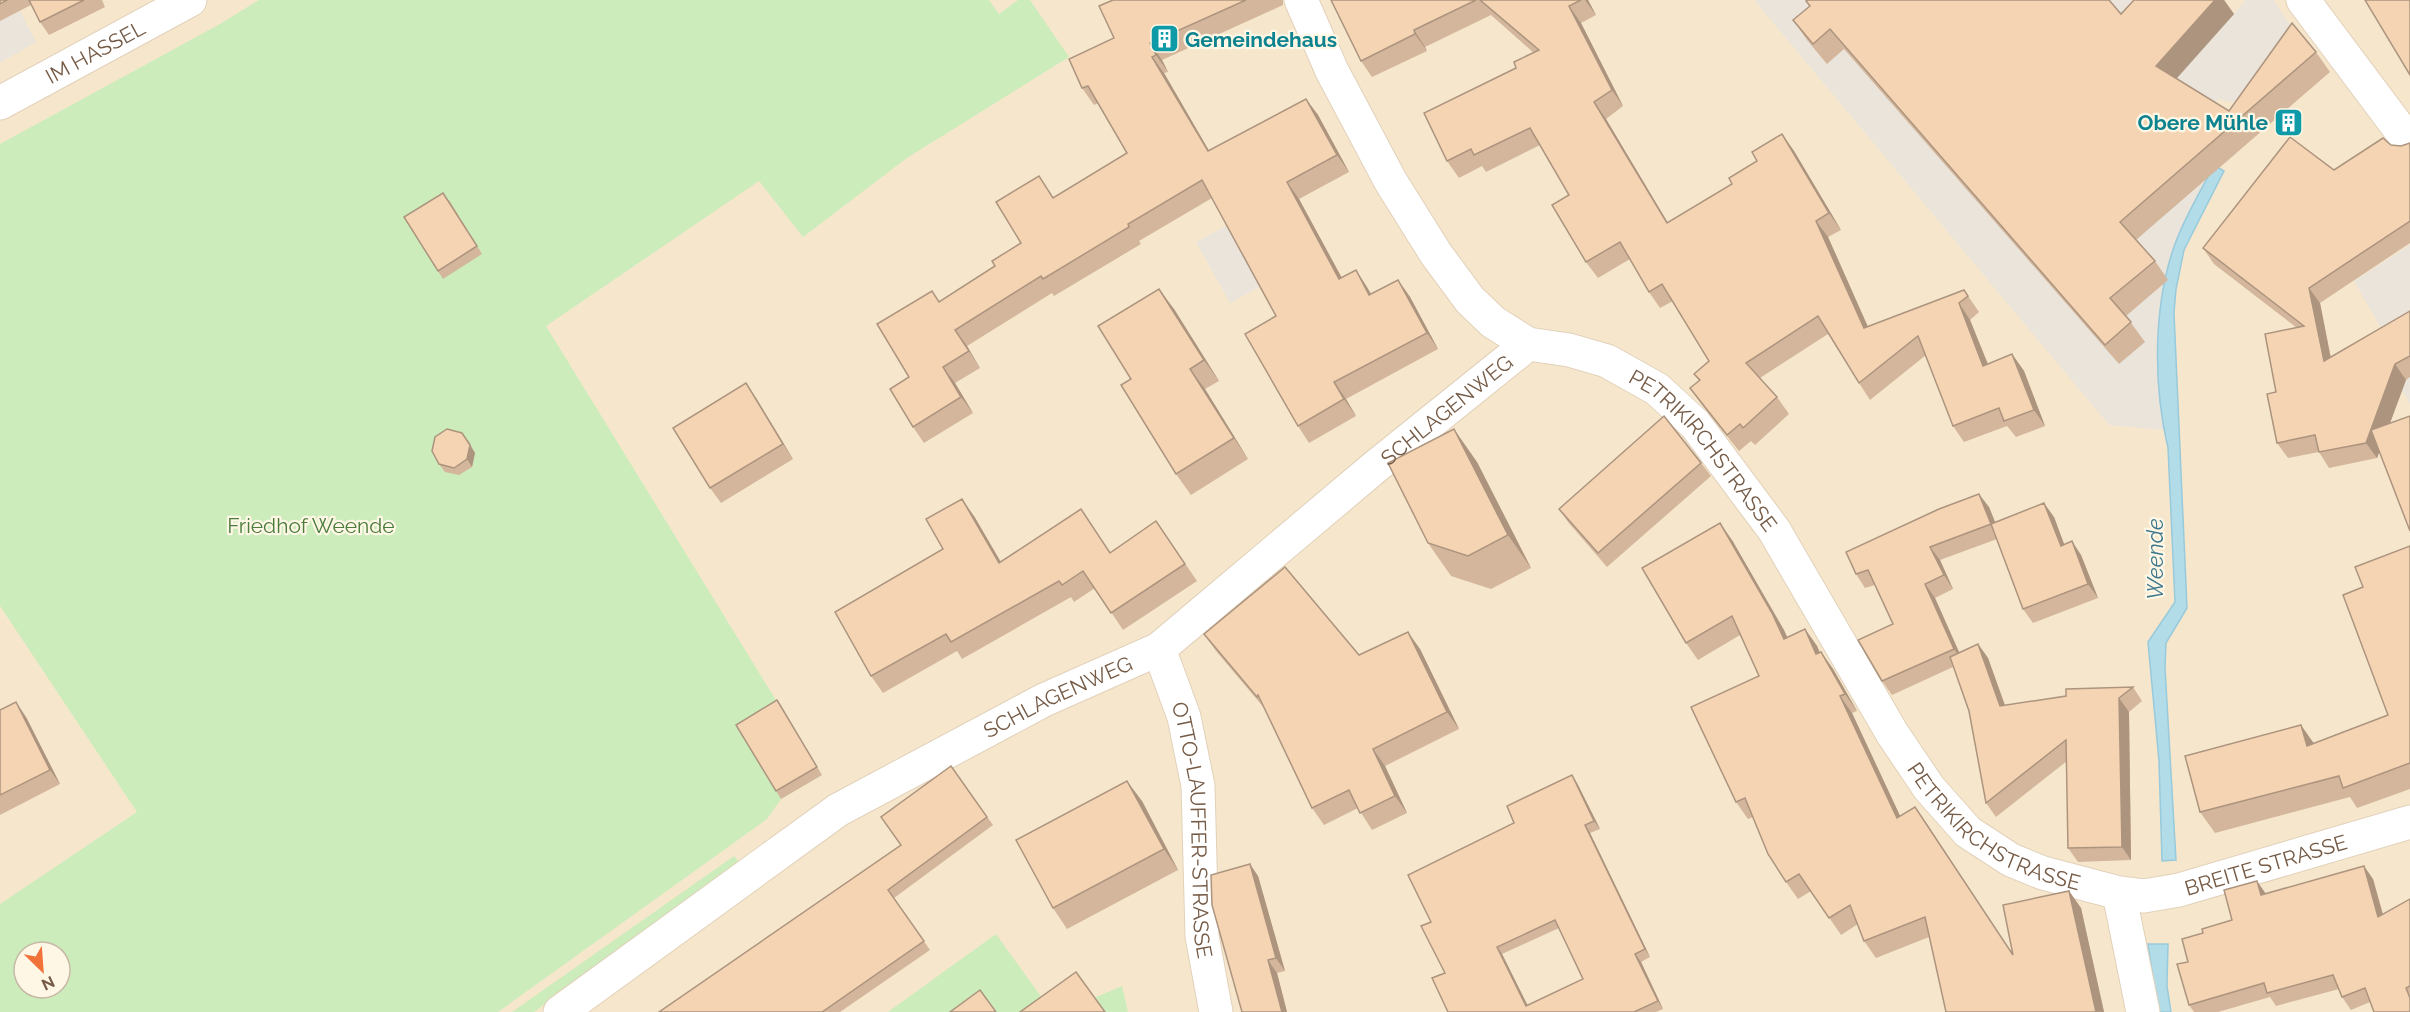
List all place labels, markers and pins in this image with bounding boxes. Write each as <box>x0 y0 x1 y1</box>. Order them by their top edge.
building icon: Gemeindehaus <box>1148 23 1180 55</box>
place label: Gemeindehaus <box>1185 27 1337 52</box>
building icon: Obere Mühle <box>2273 106 2305 138</box>
place label: Obere Mühle <box>2138 110 2268 135</box>

